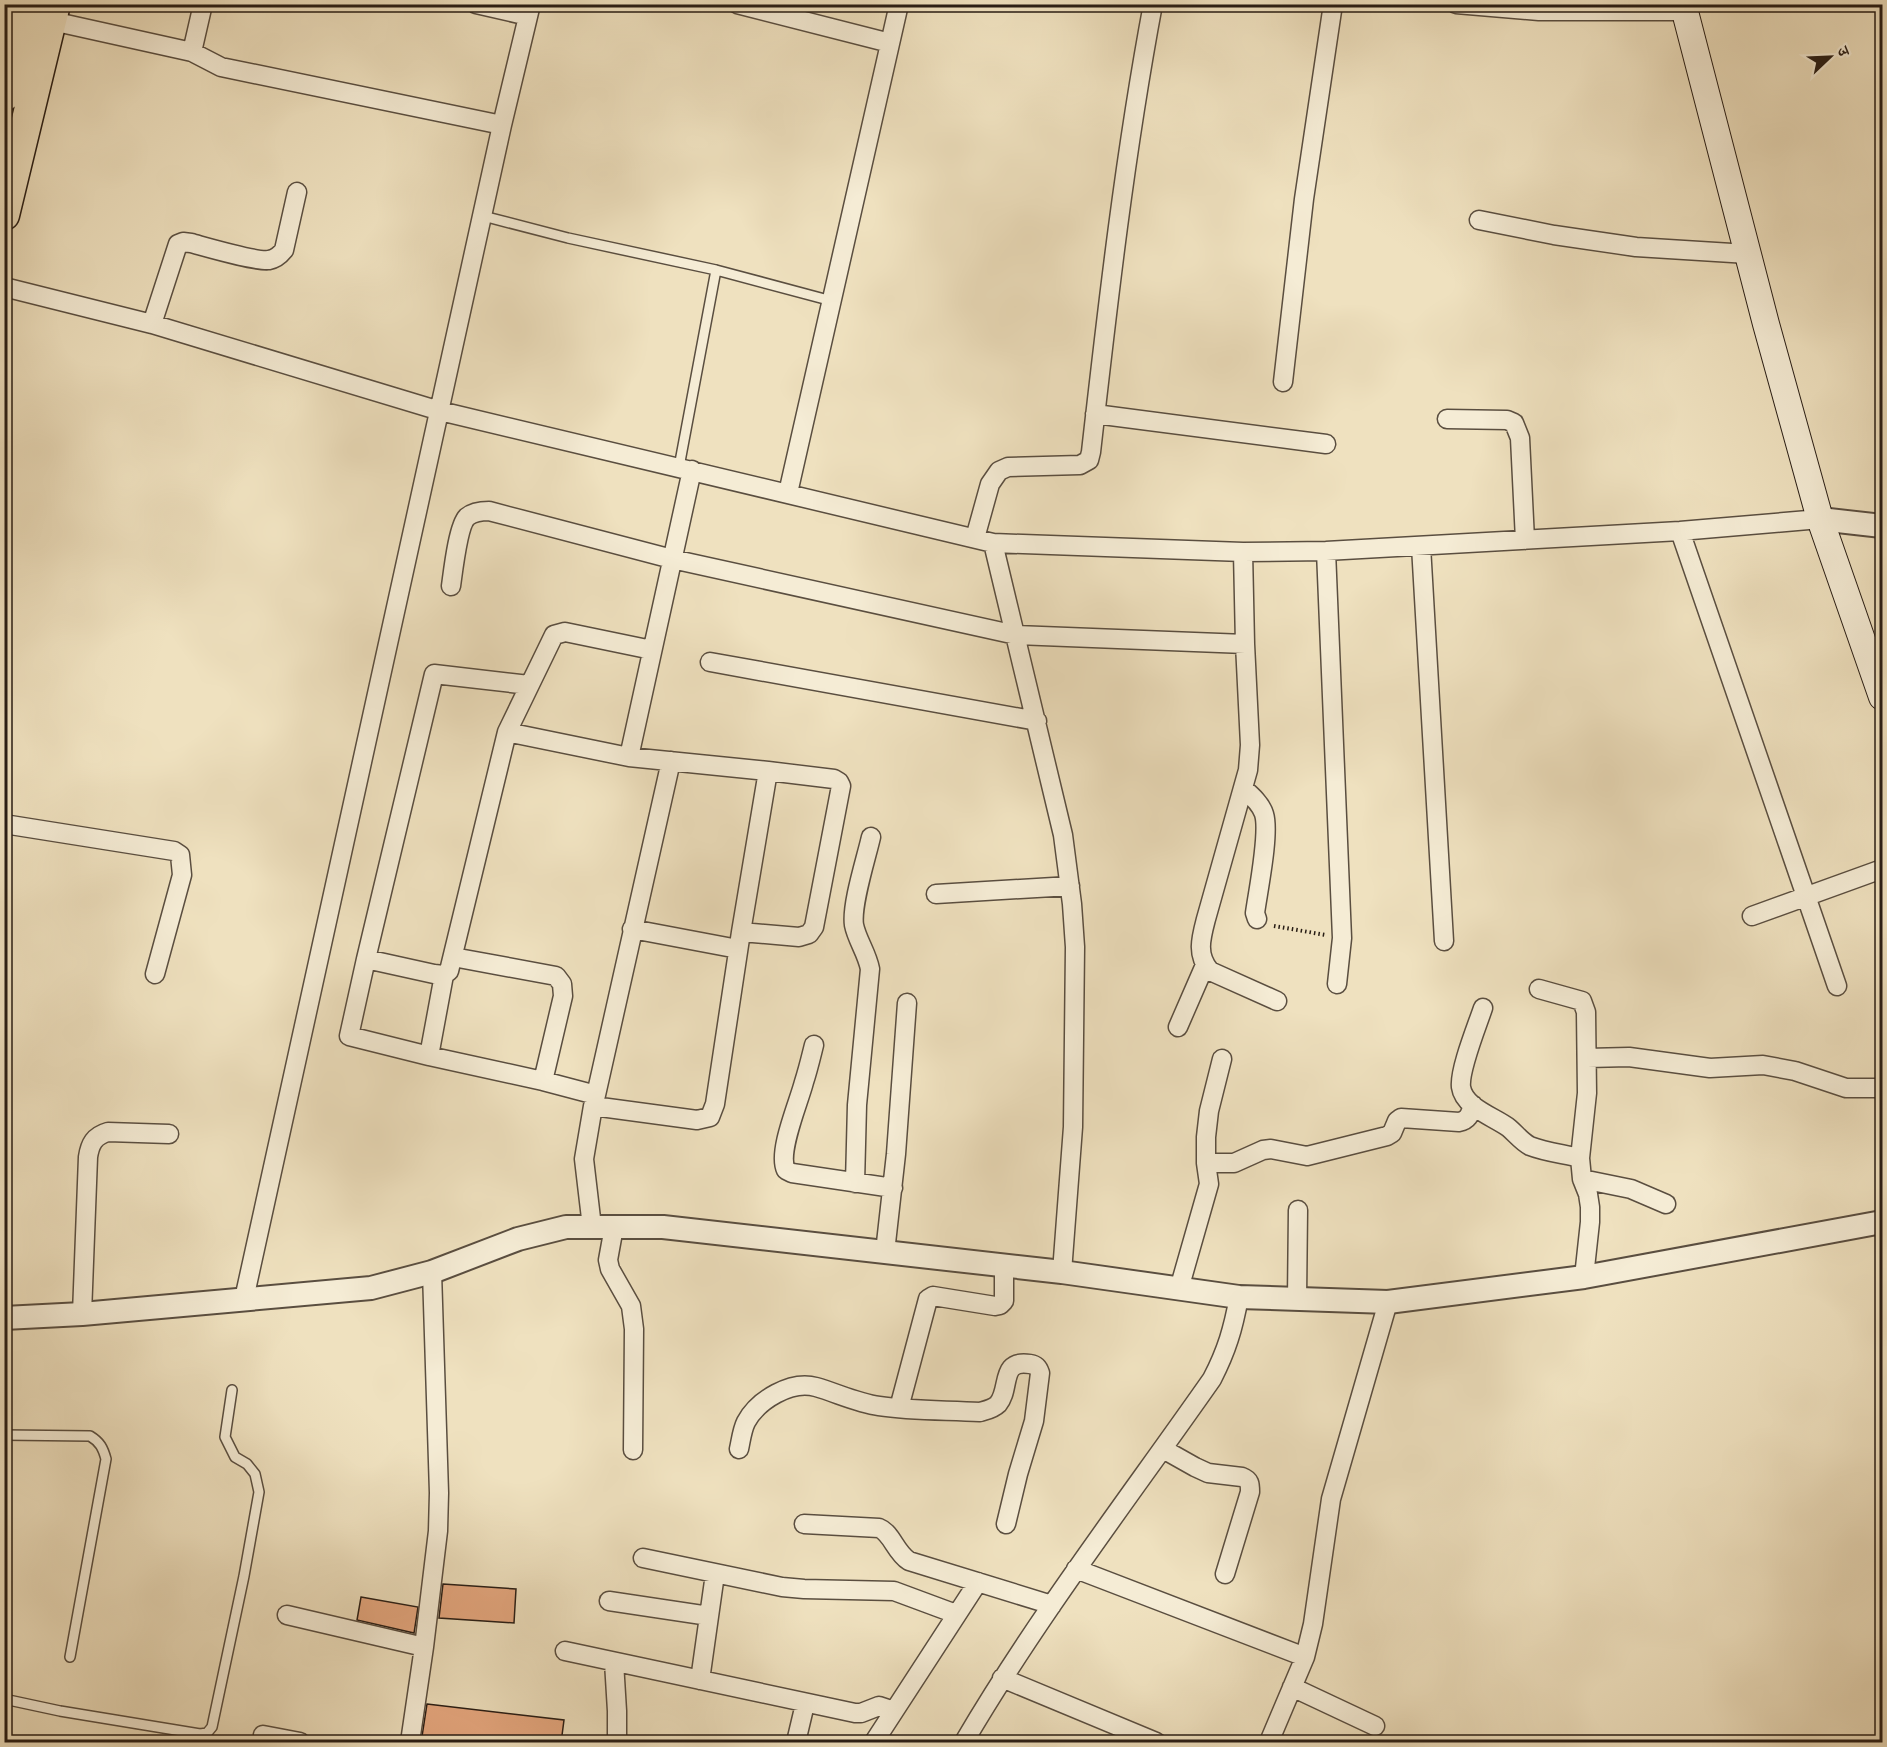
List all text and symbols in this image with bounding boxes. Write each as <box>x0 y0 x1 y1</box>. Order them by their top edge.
north arrow <box>1800 27 1860 87</box>
text: उ <box>1833 43 1855 60</box>

